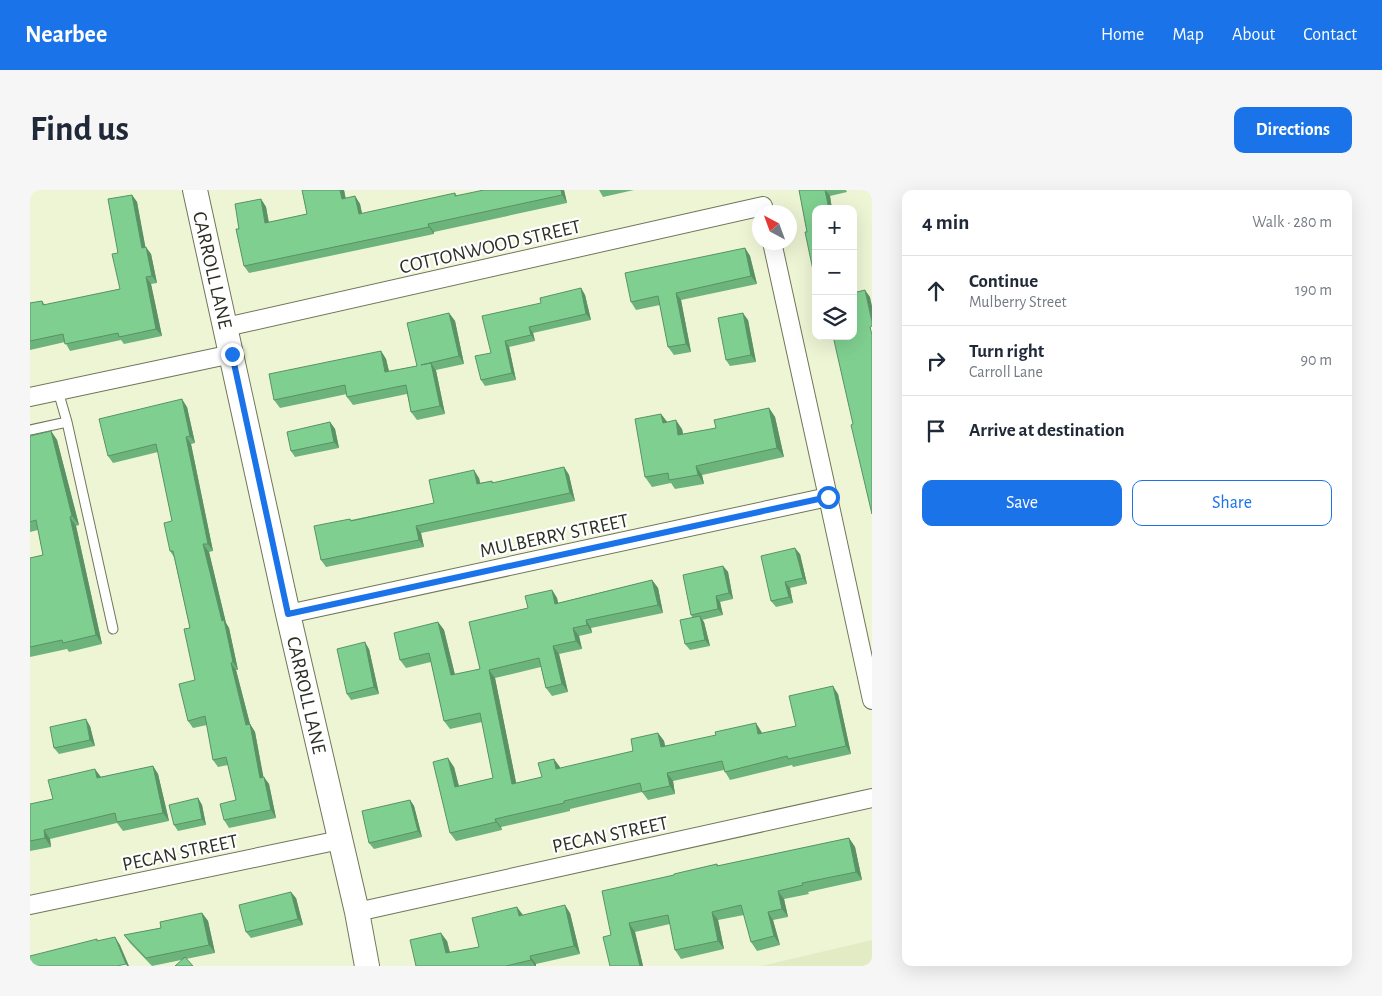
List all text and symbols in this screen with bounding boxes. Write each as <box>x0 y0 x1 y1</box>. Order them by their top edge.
text: Nearbee <box>25 23 107 47</box>
text: Home <box>1101 26 1144 44</box>
text: Map <box>1172 26 1204 44</box>
text: About <box>1232 26 1275 44</box>
text: Contact <box>1303 26 1357 44</box>
button: Directions <box>1234 107 1352 153</box>
text: Find us <box>30 112 129 147</box>
north arrow <box>752 205 797 250</box>
map controls <box>812 205 857 340</box>
button: + <box>812 205 857 250</box>
street label: CARROLL LANE <box>189 210 235 331</box>
text: 4 min <box>922 212 969 233</box>
text: Walk · 280 m <box>1252 214 1332 230</box>
street label: COTTONWOOD STREET <box>398 216 583 278</box>
button: − <box>812 250 857 295</box>
text: Continue <box>969 272 1038 291</box>
icon: ahead <box>922 277 950 305</box>
text: 190 m <box>1295 282 1332 298</box>
text: Mulberry Street <box>969 294 1067 310</box>
button: layers <box>812 295 857 340</box>
text: Turn right <box>969 342 1044 361</box>
route end <box>221 343 244 366</box>
icon: right <box>922 347 950 375</box>
text: 90 m <box>1301 352 1332 368</box>
text: Carroll Lane <box>969 364 1043 380</box>
icon: arrive <box>922 417 950 445</box>
text: Arrive at destination <box>969 421 1125 440</box>
button: Save <box>922 480 1122 526</box>
button: Share <box>1132 480 1332 526</box>
route start <box>817 486 840 509</box>
street label: MULBERRY STREET <box>478 510 631 562</box>
street label: CARROLL LANE <box>283 635 329 756</box>
street label: PECAN STREET <box>551 813 670 857</box>
street label: PECAN STREET <box>121 831 240 875</box>

